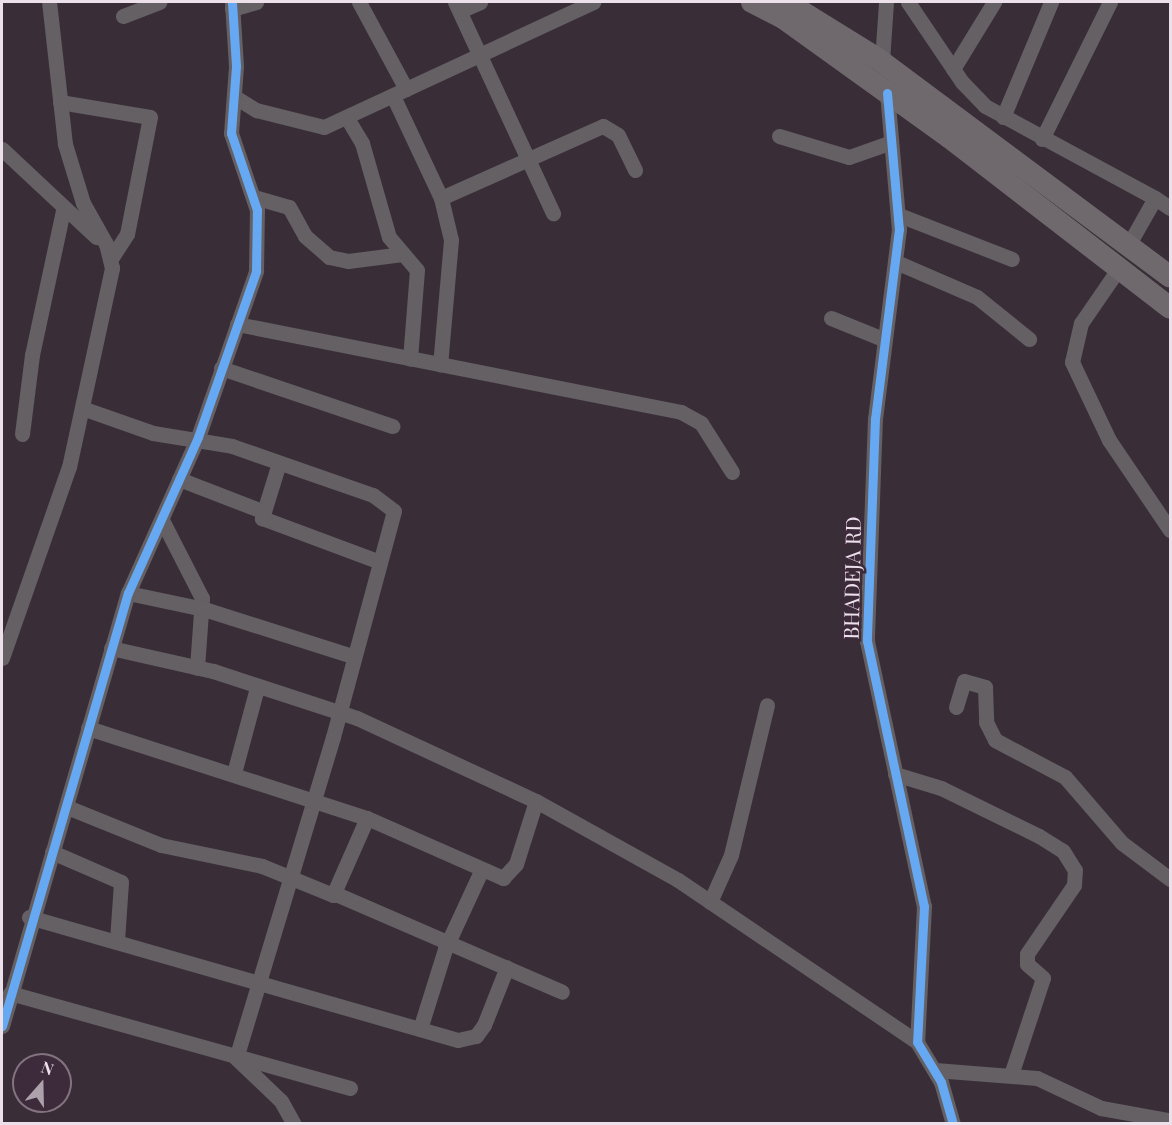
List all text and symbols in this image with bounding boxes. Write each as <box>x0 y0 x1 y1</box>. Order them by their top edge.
street label: BHADEJA RD <box>837 516 865 640</box>
north arrow <box>12 1053 72 1113</box>
text: N <box>39 1056 57 1079</box>

